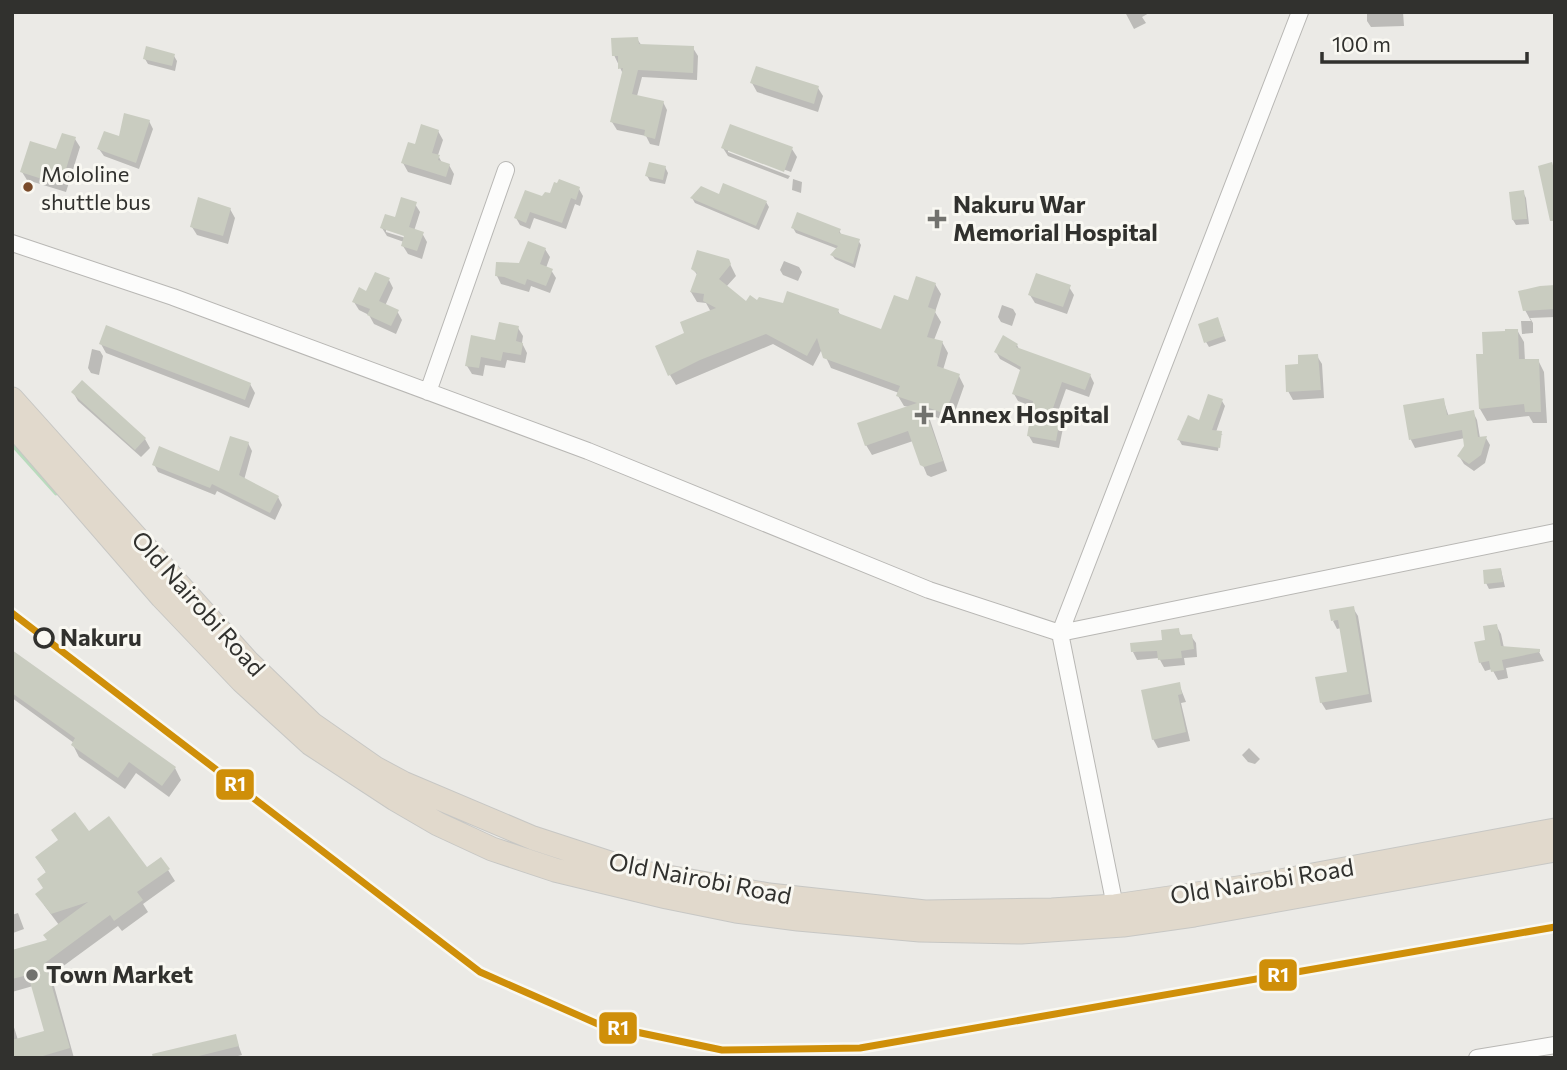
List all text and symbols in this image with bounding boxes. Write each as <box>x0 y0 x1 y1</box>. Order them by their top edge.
scale bar <box>1322 21 1527 65</box>
text: 100 m <box>1332 31 1391 56</box>
place label: Mololine shuttle bus <box>41 160 151 215</box>
marker: Mololine shuttle bus <box>21 180 35 194</box>
place label: Nakuru War Memorial Hospital <box>953 189 1158 246</box>
marker: Nakuru War Memorial Hospital <box>927 209 947 229</box>
place label: Annex Hospital <box>940 399 1109 428</box>
marker: Annex Hospital <box>914 405 934 425</box>
street label: Old Nairobi Road <box>126 524 272 682</box>
place label: Nakuru <box>60 622 142 651</box>
marker: Nakuru <box>34 628 54 648</box>
line badge: R1 <box>215 768 255 801</box>
text: R1 <box>224 772 246 795</box>
street label: Old Nairobi Road <box>606 846 794 909</box>
street label: Old Nairobi Road <box>1168 852 1356 909</box>
line badge: R1 <box>1258 958 1298 992</box>
place label: Town Market <box>46 959 193 988</box>
text: R1 <box>1267 963 1289 986</box>
marker: Town Market <box>24 967 40 983</box>
line badge: R1 <box>598 1011 638 1045</box>
text: R1 <box>607 1016 629 1039</box>

